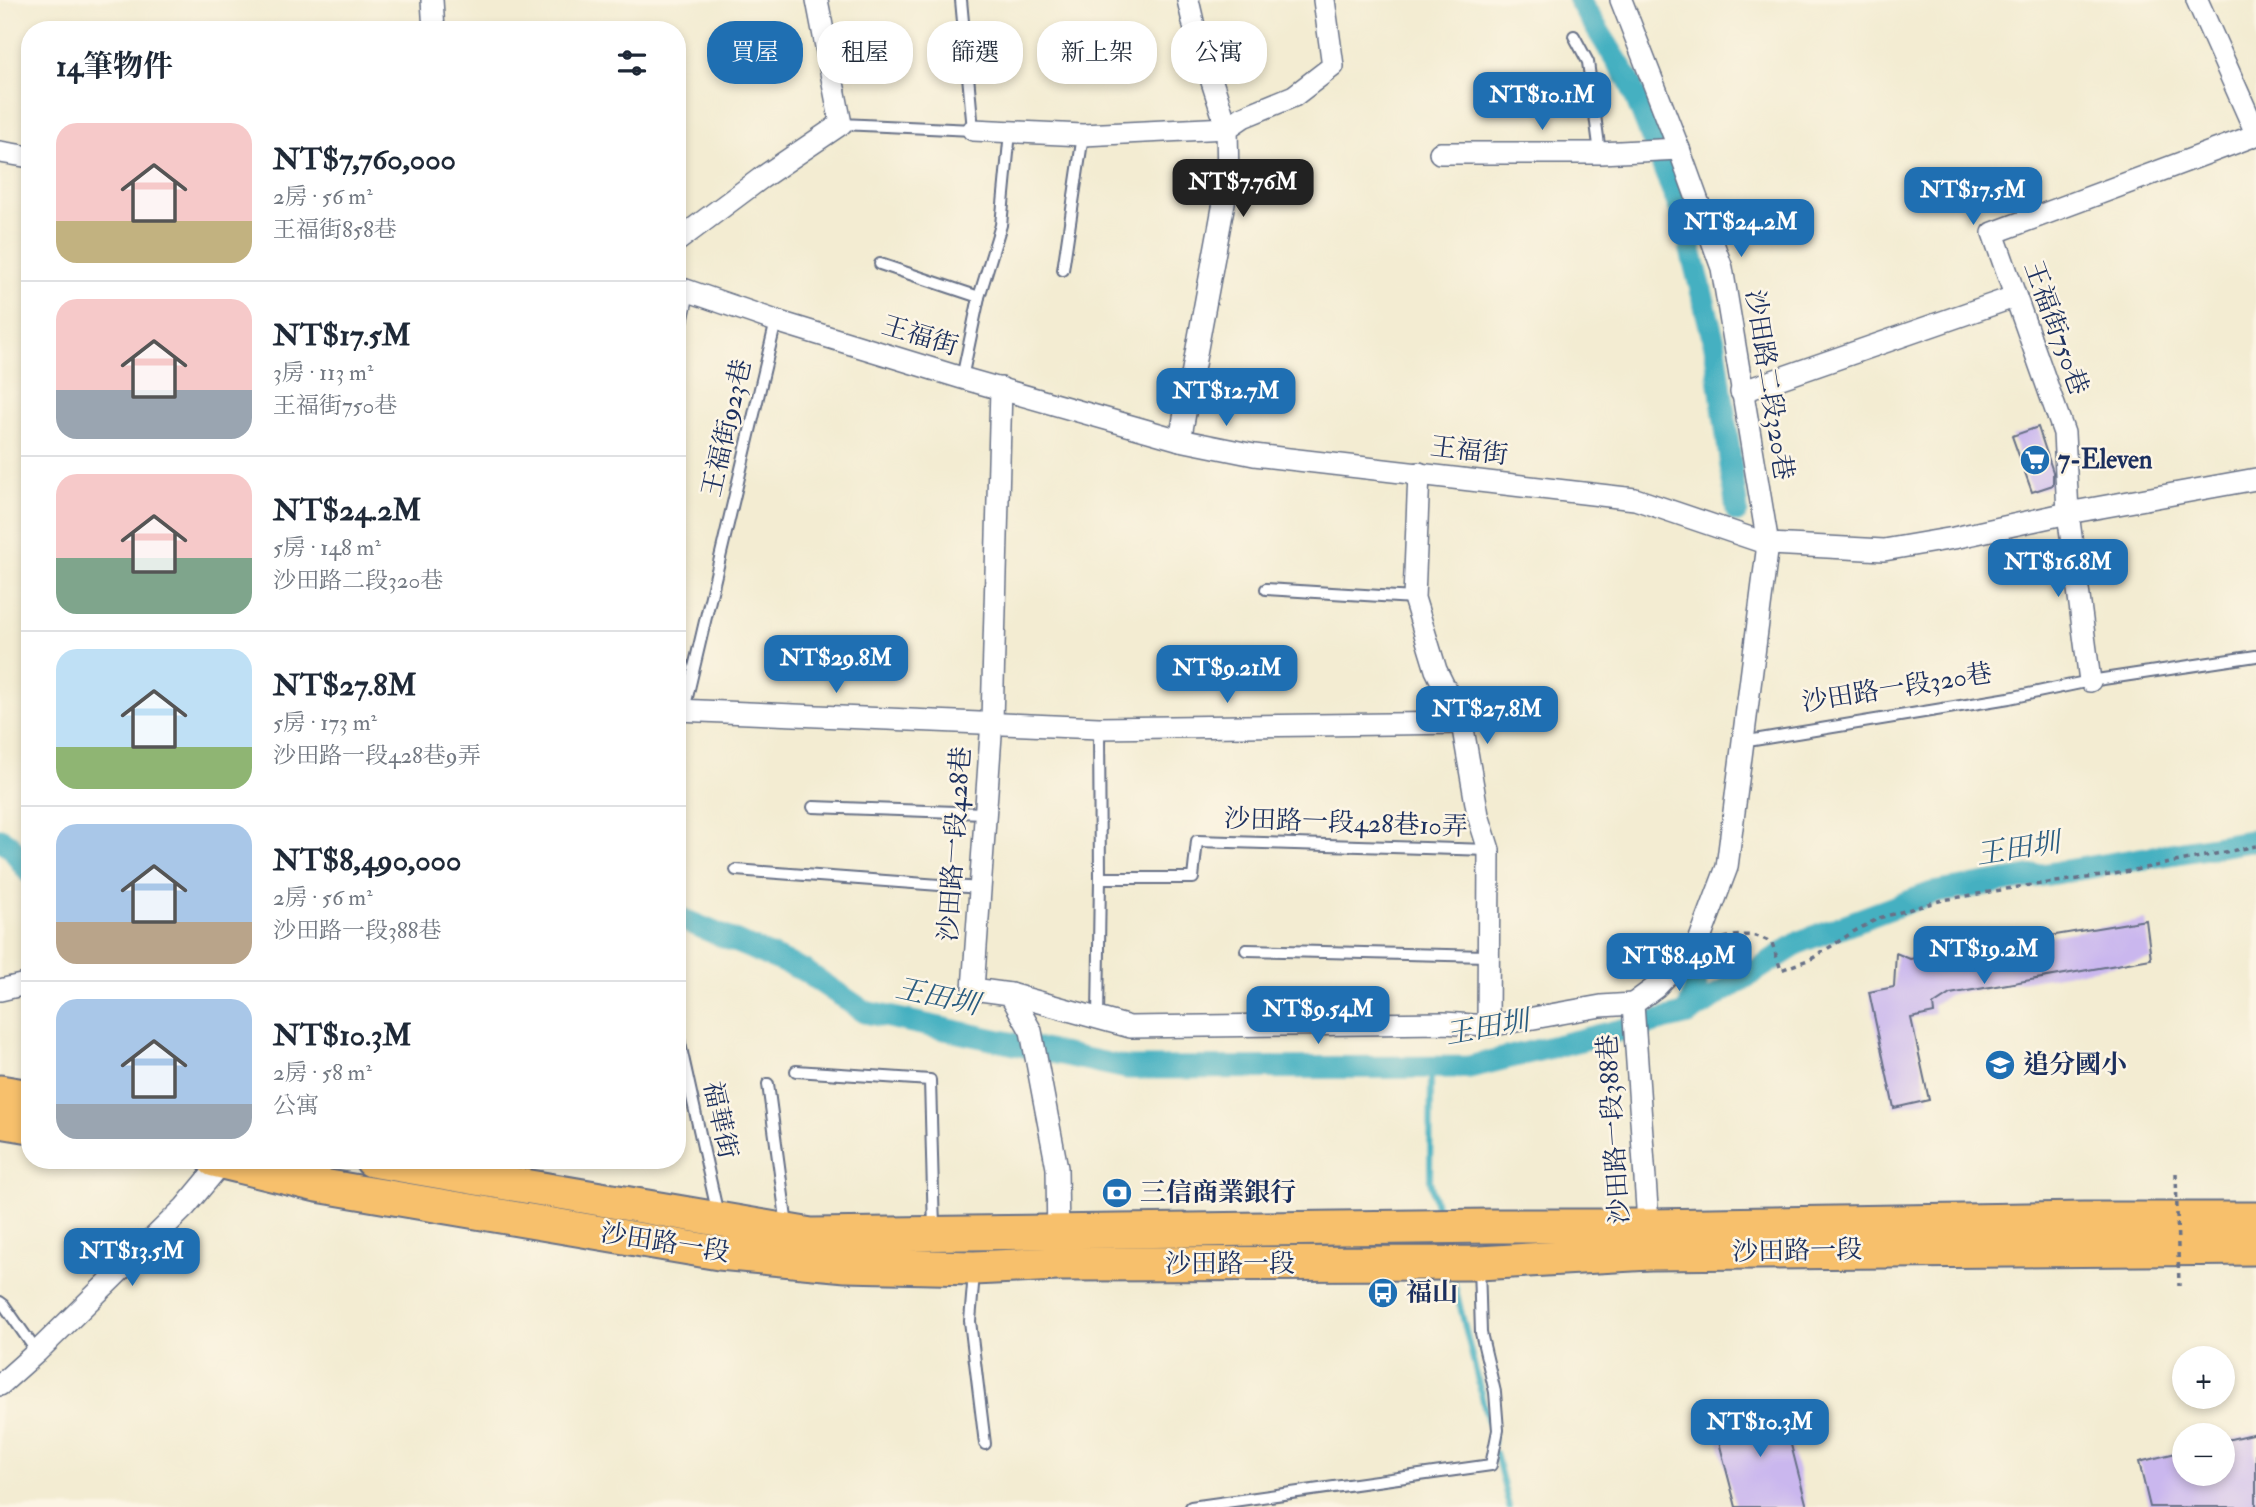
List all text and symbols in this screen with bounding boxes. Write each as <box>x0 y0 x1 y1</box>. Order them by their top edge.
chip: 買屋 <box>707 21 803 84</box>
chip: 租屋 <box>817 21 913 84</box>
chip: 篩選 <box>927 21 1023 84</box>
chip: 新上架 <box>1037 21 1157 84</box>
chip: 公寓 <box>1171 21 1267 84</box>
icon: filters <box>613 44 651 82</box>
text: 14筆物件 <box>56 48 173 85</box>
pin: NT$10.1M <box>1470 72 1614 132</box>
text: NT$10.1M <box>1489 80 1595 109</box>
text: NT$7,760,000 <box>273 141 456 178</box>
icon: home <box>112 151 196 235</box>
pin: NT$7.76M <box>1171 160 1315 219</box>
text: NT$7.76M <box>1189 167 1297 196</box>
pin: NT$17.5M <box>1901 168 2045 227</box>
text: NT$17.5M <box>1920 175 2026 204</box>
text: 2房 · 56 m² <box>273 182 373 211</box>
pin: NT$24.2M <box>1669 200 1813 259</box>
text: NT$24.2M <box>1684 207 1798 236</box>
text: 王福街858巷 <box>273 215 397 244</box>
street label: 王福街750巷 <box>2017 257 2095 399</box>
street label: 沙田路二段320巷 <box>1738 287 1800 483</box>
street label: 王福街 <box>878 309 962 363</box>
text: NT$17.5M <box>273 317 411 354</box>
icon: home <box>112 327 196 411</box>
street label: 王福街923巷 <box>696 356 758 500</box>
text: 3房 · 113 m² <box>273 358 373 387</box>
pin: NT$12.7M <box>1154 368 1298 428</box>
text: NT$12.7M <box>1172 376 1280 405</box>
text: 王福街750巷 <box>273 391 397 420</box>
street label: 王福街 <box>1428 430 1510 472</box>
supermarket icon: 7-Eleven <box>2018 443 2052 477</box>
place label: 7-Eleven <box>2058 444 2153 476</box>
text: NT$24.2M <box>273 492 421 529</box>
icon: home <box>112 502 196 586</box>
text: 5房 · 148 m² <box>273 533 381 562</box>
pin: NT$16.8M <box>1986 540 2130 599</box>
text: NT$16.8M <box>2004 547 2112 576</box>
text: 沙田路二段320巷 <box>273 566 443 595</box>
pin: NT$29.8M <box>764 636 908 695</box>
text: NT$29.8M <box>780 643 892 672</box>
pin: NT$9.21M <box>1155 646 1299 705</box>
text: NT$9.21M <box>1172 653 1282 682</box>
street label: 沙田路一段320巷 <box>1799 657 1995 719</box>
text: NT$27.8M <box>273 667 416 704</box>
icon: home <box>112 677 196 761</box>
pin: NT$27.8M <box>1415 686 1559 746</box>
text: NT$27.8M <box>1432 694 1542 723</box>
text: 5房 · 173 m² <box>273 708 377 737</box>
text: 沙田路一段428巷9弄 <box>273 741 481 770</box>
street label: 沙田路一段428巷 <box>932 745 978 943</box>
street label: 沙田路一段428巷10弄 <box>1224 803 1468 843</box>
water label: 王田圳 <box>1974 825 2066 873</box>
text: NT$8,490,000 <box>273 842 461 879</box>
icon: home <box>112 852 196 936</box>
text: 2房 · 56 m² <box>273 883 373 912</box>
text: 沙田路一段388巷 <box>273 916 441 945</box>
pin: NT$19.2M <box>1912 926 2056 986</box>
pin: NT$8.49M <box>1607 934 1751 993</box>
text: NT$19.2M <box>1929 934 2039 963</box>
text: NT$8.49M <box>1623 941 1735 970</box>
water label: 王田圳 <box>892 971 986 1024</box>
pin: NT$9.54M <box>1246 986 1390 1046</box>
text: NT$9.54M <box>1263 994 1373 1023</box>
water label: 王田圳 <box>1443 1003 1535 1053</box>
text: NT$10.3M <box>273 1017 412 1054</box>
icon: home <box>112 1027 196 1111</box>
street label: 沙田路一段388巷 <box>1591 1033 1637 1225</box>
school or university icon: 追分國小 <box>1983 1048 2017 1082</box>
place label: 追分國小 <box>2023 1049 2127 1081</box>
text: 2房 · 58 m² <box>273 1058 372 1087</box>
street label: 福華街 <box>696 1079 744 1161</box>
text: 公寓 <box>273 1091 319 1120</box>
bank icon: 三信商業銀行 <box>1100 1176 1134 1210</box>
place label: 三信商業銀行 <box>1140 1177 1296 1209</box>
street label: 沙田路一段 <box>598 1217 732 1269</box>
pin: NT$13.5M <box>60 1228 204 1288</box>
street label: 沙田路一段 <box>1732 1234 1862 1268</box>
text: NT$13.5M <box>80 1236 184 1265</box>
street label: 沙田路一段 <box>1165 1248 1295 1280</box>
bus stop icon: 福山 <box>1366 1276 1400 1310</box>
place label: 福山 <box>1406 1277 1458 1309</box>
map controls <box>2172 1346 2235 1486</box>
button: + <box>2172 1346 2235 1409</box>
pin: NT$10.3M <box>1688 1400 1832 1459</box>
text: NT$10.3M <box>1707 1407 1813 1436</box>
button: − <box>2172 1423 2235 1486</box>

